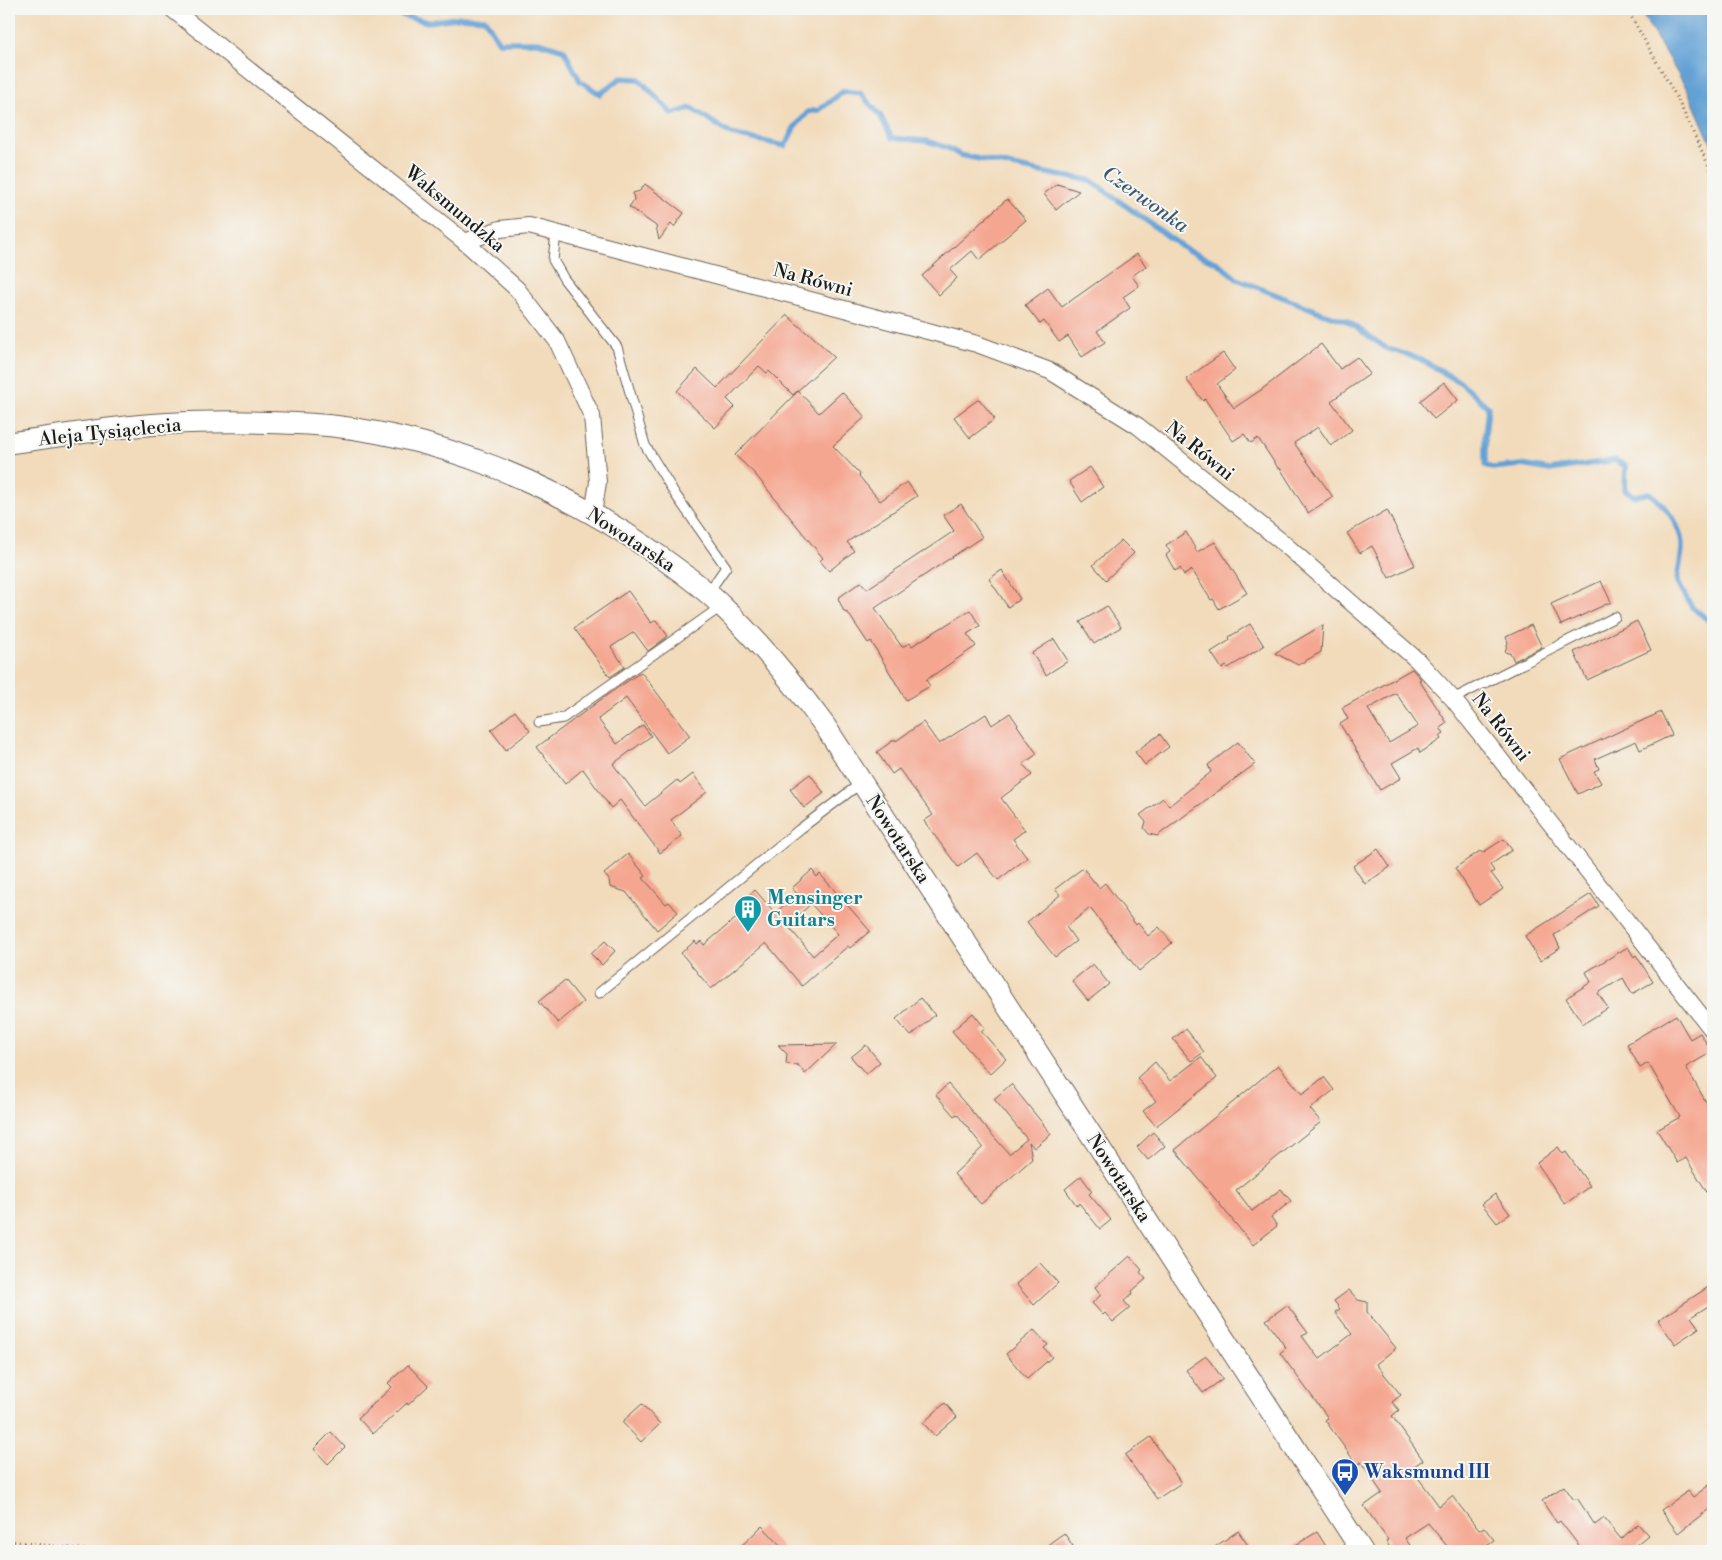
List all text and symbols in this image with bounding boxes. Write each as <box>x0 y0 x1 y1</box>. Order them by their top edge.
street label: Waksmundzka <box>399 159 510 258</box>
water label: Czerwonka <box>1097 161 1194 239</box>
street label: Na Równi <box>771 258 855 302</box>
street label: Aleja Tysiąclecia <box>36 413 183 452</box>
street label: Na Równi <box>1161 416 1239 486</box>
street label: Nowotarska <box>582 502 680 578</box>
street label: Na Równi <box>1467 688 1535 766</box>
street label: Nowotarska <box>860 790 936 888</box>
place label: Mensinger Guitars <box>767 886 863 932</box>
building icon: Mensinger Guitars <box>733 894 763 933</box>
street label: Nowotarska <box>1081 1129 1157 1227</box>
bus stop icon: Waksmund III <box>1330 1457 1360 1496</box>
place label: Waksmund III <box>1363 1460 1491 1484</box>

